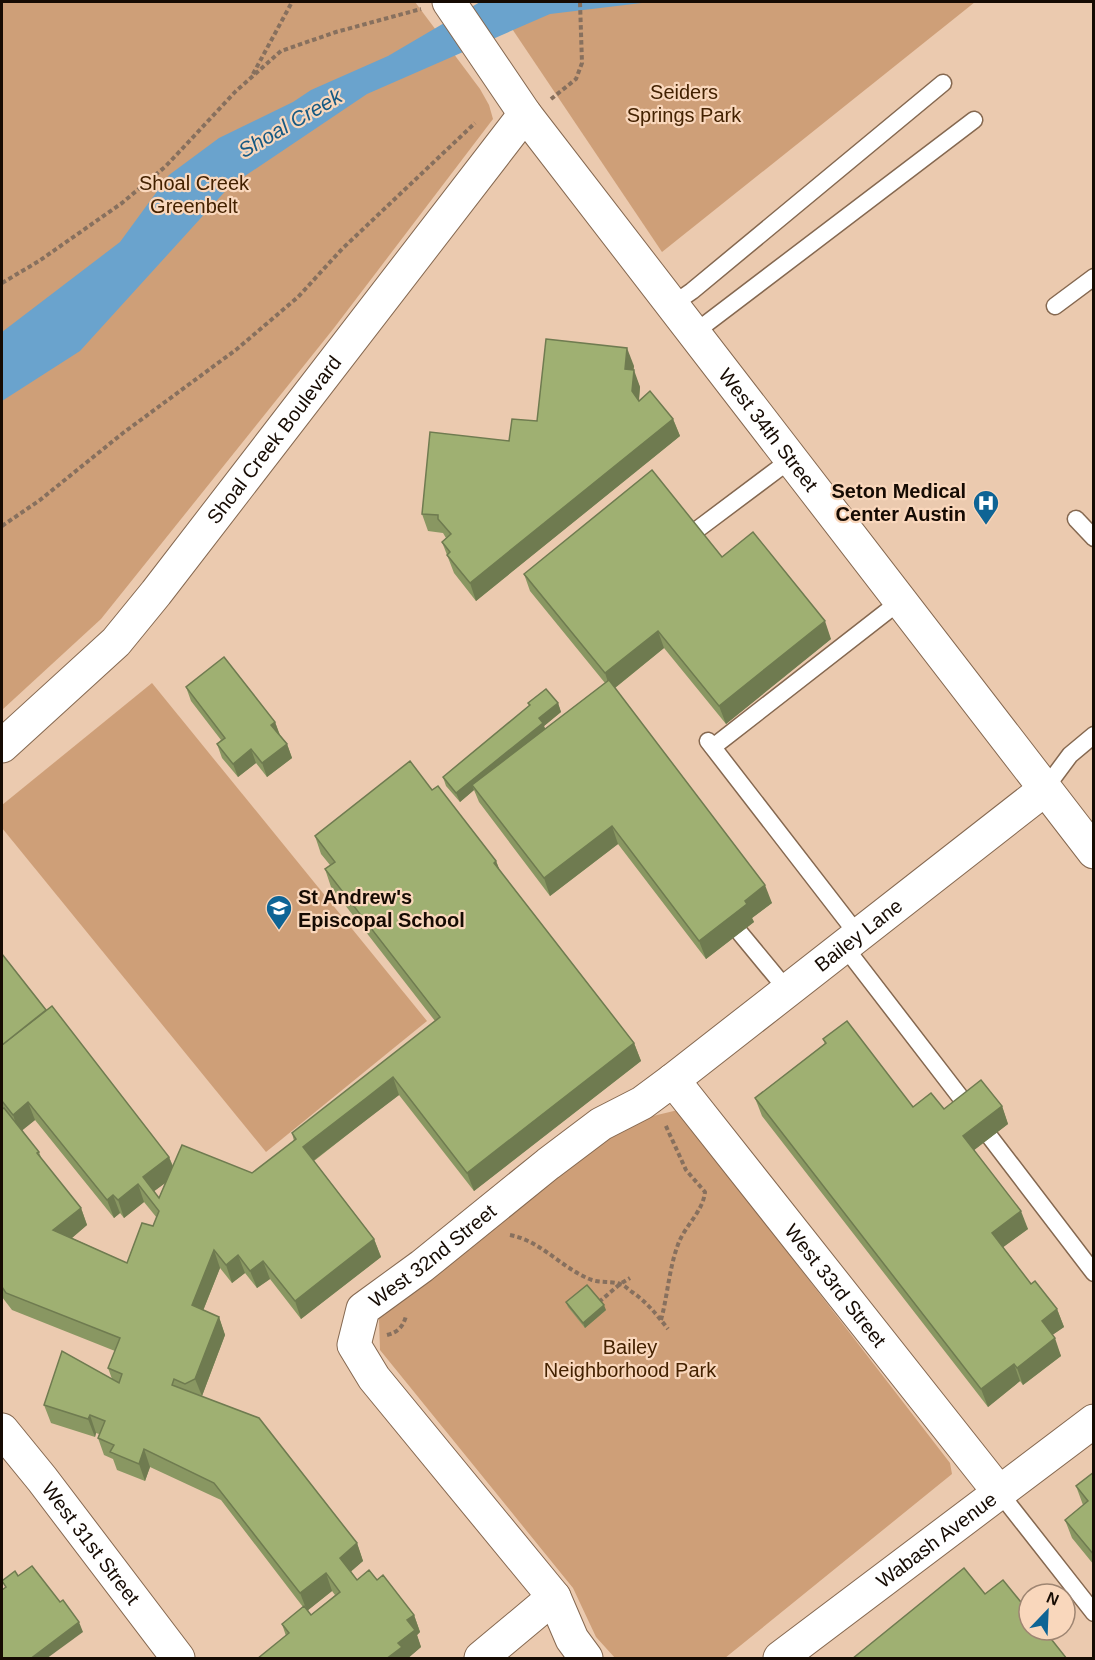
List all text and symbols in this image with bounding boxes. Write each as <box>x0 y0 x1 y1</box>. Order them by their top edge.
park label: Seiders Springs Park <box>627 81 742 126</box>
water label: Shoal Creek <box>234 83 347 162</box>
park label: Shoal Creek Greenbelt <box>139 172 250 217</box>
street label: Shoal Creek Boulevard <box>203 352 346 528</box>
street label: West 34th Street <box>714 364 823 496</box>
place label: Seton Medical Center Austin <box>832 480 966 525</box>
hospital icon: Seton Medical Center Austin <box>971 488 1001 526</box>
place label: St Andrew's Episcopal School <box>298 886 465 931</box>
school or university icon: St Andrew's Episcopal School <box>264 893 294 931</box>
street label: Bailey Lane <box>810 894 906 976</box>
street label: West 32nd Street <box>365 1200 500 1312</box>
street label: West 33rd Street <box>780 1220 891 1351</box>
park label: Bailey Neighborhood Park <box>544 1336 717 1381</box>
street label: West 31st Street <box>37 1478 144 1609</box>
street label: Wabash Avenue <box>872 1488 1001 1592</box>
north arrow <box>1017 1582 1077 1642</box>
text: N <box>1044 1589 1061 1609</box>

